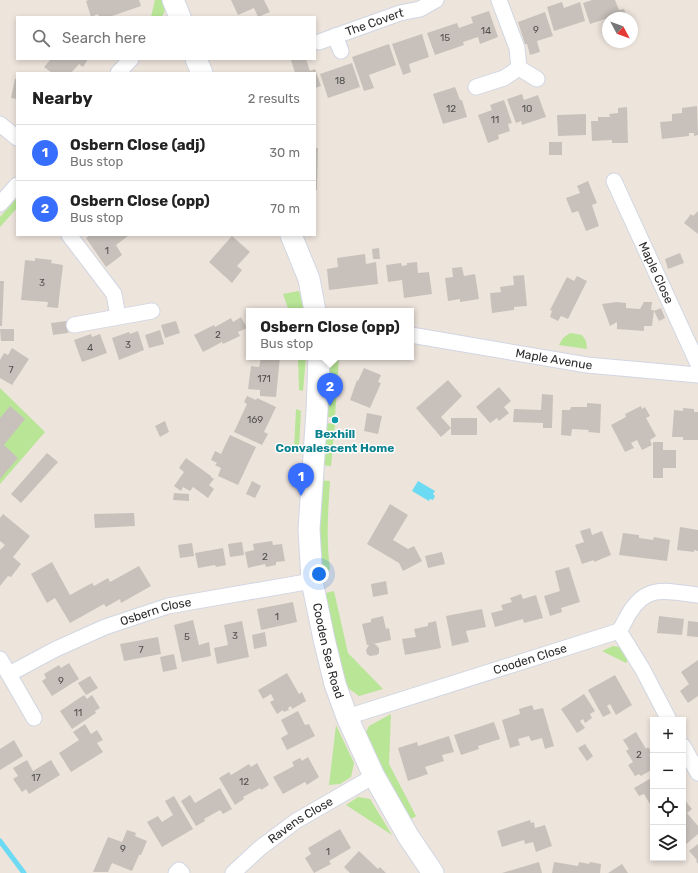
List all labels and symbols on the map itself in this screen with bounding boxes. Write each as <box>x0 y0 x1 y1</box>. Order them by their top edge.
street label: The Covert <box>344 5 405 39</box>
north arrow <box>602 12 638 48</box>
house number: 9 <box>533 24 539 36</box>
house number: 14 <box>481 25 491 37</box>
house number: 15 <box>440 32 450 44</box>
house number: 18 <box>335 75 345 87</box>
house number: 12 <box>446 103 456 115</box>
house number: 10 <box>522 103 532 115</box>
house number: 11 <box>491 114 499 126</box>
street label: Maple Close <box>636 240 676 306</box>
house number: 1 <box>105 245 109 257</box>
house number: 3 <box>39 277 45 289</box>
house number: 2 <box>215 329 221 341</box>
house number: 3 <box>125 339 131 351</box>
house number: 4 <box>87 342 93 354</box>
street label: Maple Avenue <box>514 346 593 372</box>
house number: 7 <box>8 364 14 376</box>
house number: 171 <box>257 373 271 385</box>
pin: 2 <box>317 373 343 406</box>
house number: 169 <box>247 414 263 426</box>
marker: Bexhill Convalescent Home <box>330 415 340 425</box>
place label: Bexhill Convalescent Home <box>276 427 394 455</box>
pin: 1 <box>288 463 314 496</box>
house number: 2 <box>262 551 268 563</box>
your location <box>309 564 329 584</box>
street label: Osbern Close <box>118 595 193 629</box>
street label: Cooden Sea Road <box>310 602 347 701</box>
house number: 1 <box>275 611 279 623</box>
house number: 3 <box>232 630 238 642</box>
house number: 5 <box>184 631 190 643</box>
street label: Cooden Close <box>491 641 569 677</box>
house number: 7 <box>138 644 144 656</box>
house number: 9 <box>58 675 64 687</box>
house number: 11 <box>74 707 82 719</box>
house number: 2 <box>636 749 642 761</box>
house number: 17 <box>31 772 41 784</box>
house number: 12 <box>239 776 249 788</box>
street label: Ravens Close <box>265 794 336 846</box>
house number: 9 <box>120 843 126 855</box>
house number: 1 <box>326 846 330 858</box>

